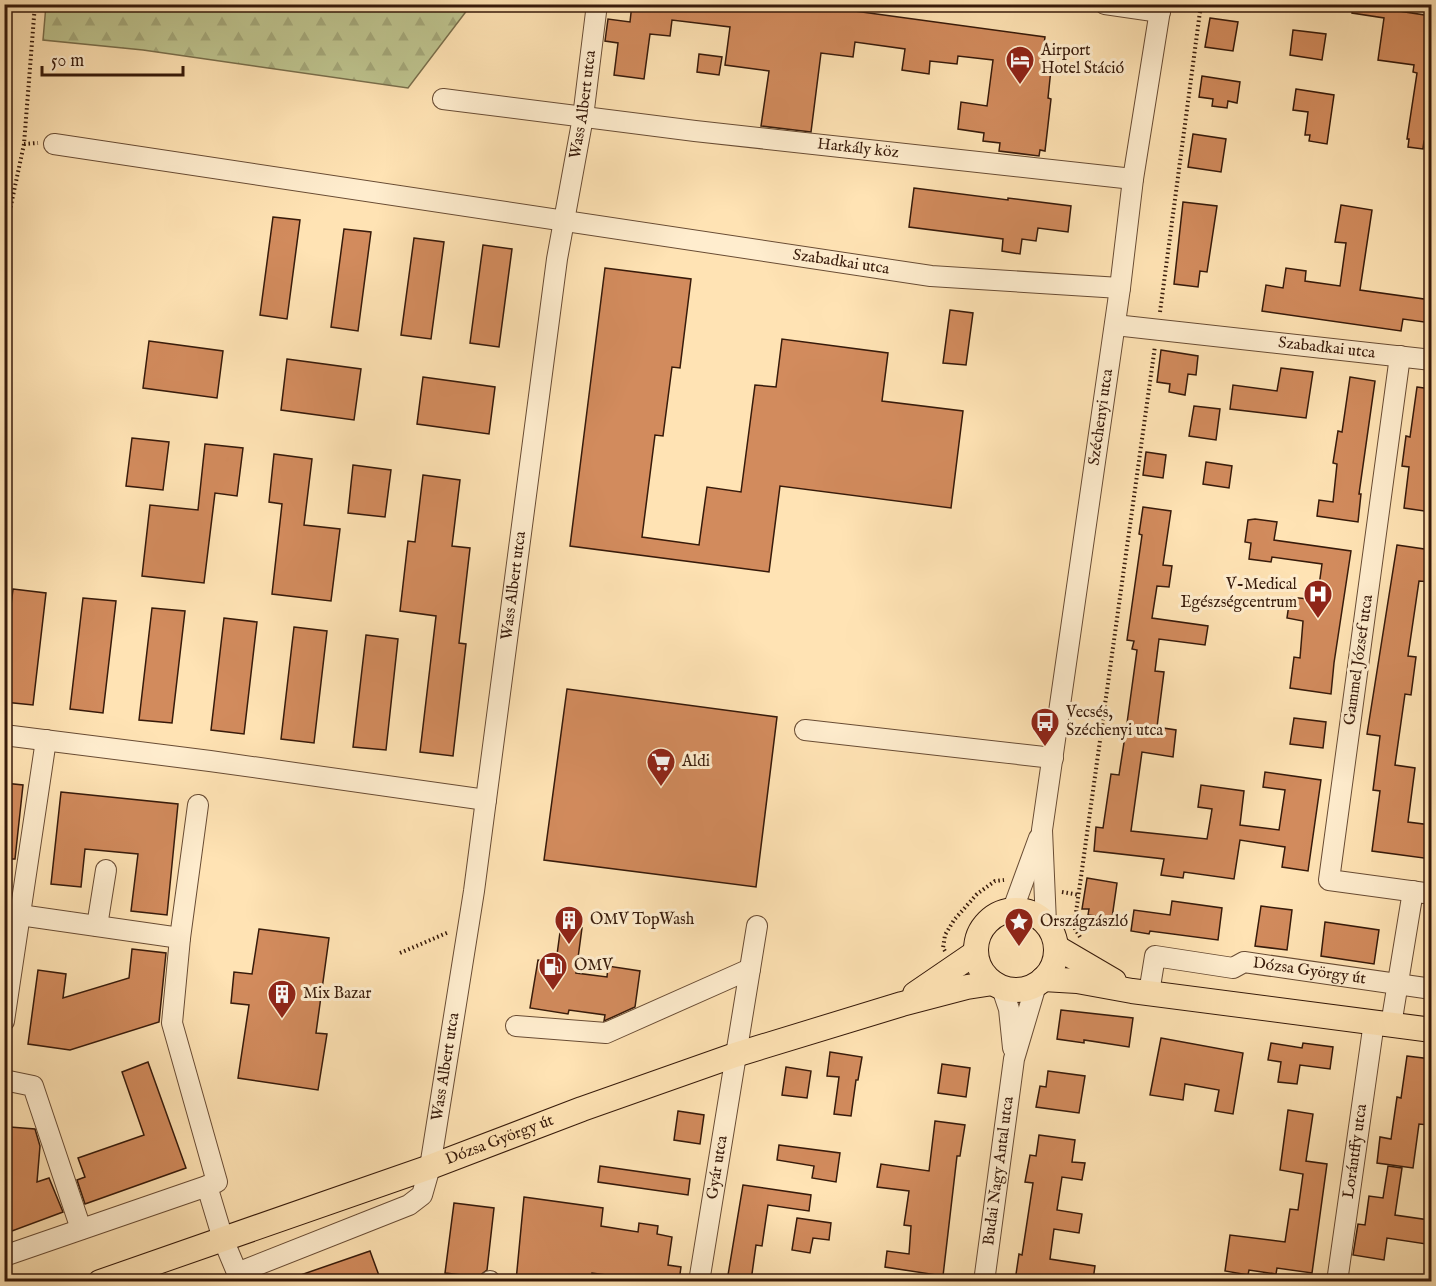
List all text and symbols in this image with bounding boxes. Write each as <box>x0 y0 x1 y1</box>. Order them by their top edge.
scale bar <box>42 39 183 77</box>
place label: Airport Hotel Stáció <box>1040 41 1124 79</box>
hotel icon: Airport Hotel Stáció <box>1004 44 1036 86</box>
street label: Wass Albert utca <box>566 49 601 161</box>
text: 50 m <box>51 50 84 73</box>
street label: Harkály köz <box>816 134 900 163</box>
street label: Szabadkai utca <box>791 245 891 280</box>
street label: Szabadkai utca <box>1277 333 1376 364</box>
street label: Széchenyi utca <box>1085 368 1118 467</box>
street label: Wass Albert utca <box>497 530 531 641</box>
place label: V-Medical Egészségcentrum <box>1181 575 1298 613</box>
hospital icon: V-Medical Egészségcentrum <box>1302 578 1334 620</box>
street label: Gammel József utca <box>1340 593 1378 726</box>
place label: Vecsés, Széchenyi utca <box>1065 703 1163 741</box>
bus stop icon: Vecsés, Széchenyi utca <box>1029 706 1061 748</box>
supermarket icon: Aldi <box>645 746 677 788</box>
place label: Aldi <box>681 752 710 772</box>
building icon: OMV TopWash <box>553 904 585 946</box>
place icon: Országzászló <box>1003 906 1035 948</box>
place label: OMV TopWash <box>590 910 695 930</box>
place label: Országzászló <box>1040 912 1128 932</box>
fuel station icon: OMV <box>537 950 569 992</box>
street label: Dózsa György út <box>1252 953 1368 989</box>
place label: OMV <box>574 956 613 976</box>
building icon: Mix Bazar <box>266 978 298 1020</box>
place label: Mix Bazar <box>303 984 371 1004</box>
street label: Wass Albert utca <box>427 1011 464 1122</box>
street label: Budai Nagy Antal utca <box>979 1095 1019 1247</box>
street label: Lorántffy utca <box>1339 1103 1372 1200</box>
street label: Dózsa György út <box>443 1111 557 1170</box>
street label: Gyár utca <box>703 1134 733 1201</box>

